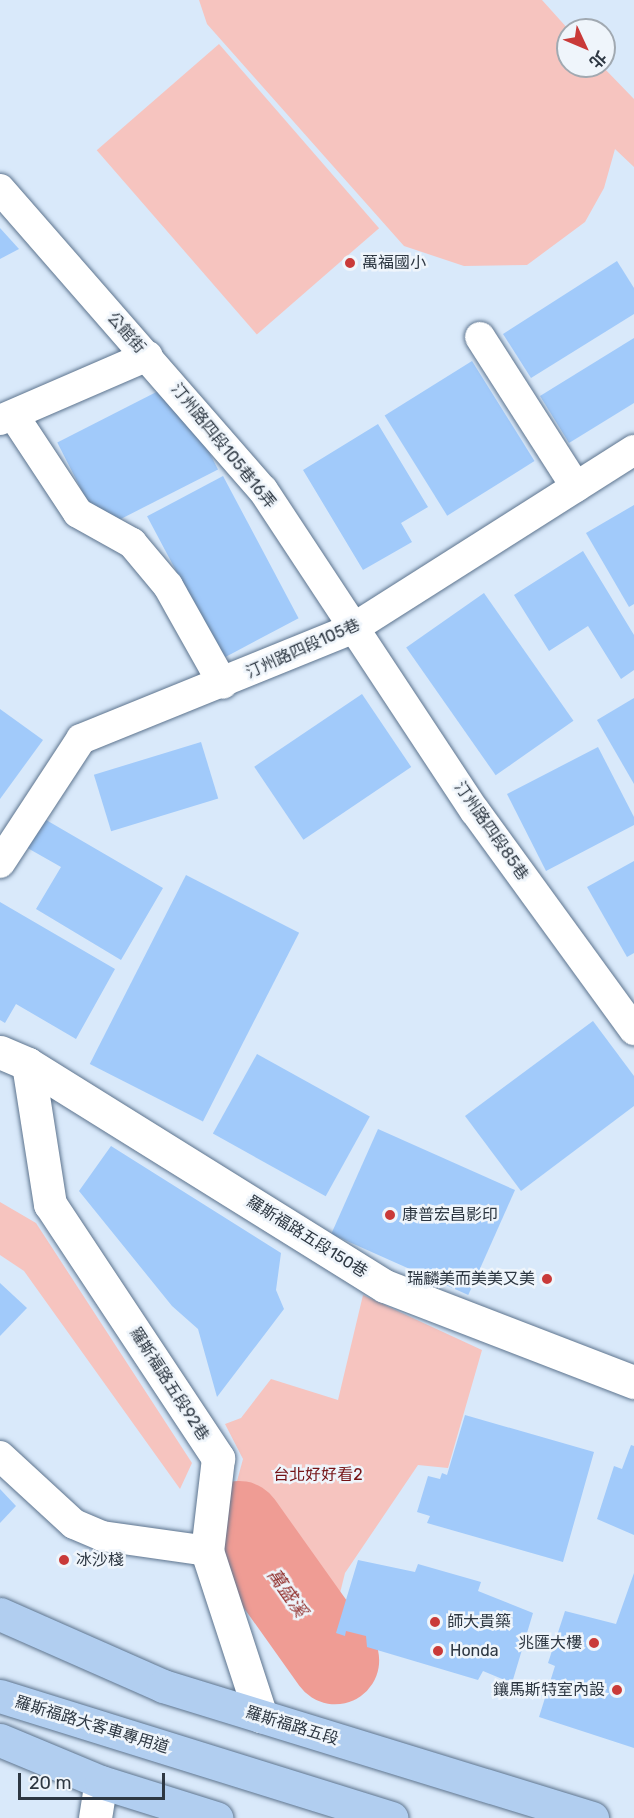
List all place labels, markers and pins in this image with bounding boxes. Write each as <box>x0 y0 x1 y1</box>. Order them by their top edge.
place label: 萬福國小 <box>362 253 426 273</box>
marker: 萬福國小 <box>343 256 357 270</box>
place label: 康普宏昌影印 <box>402 1205 498 1225</box>
marker: 康普宏昌影印 <box>383 1208 397 1222</box>
place label: 瑞麟美而美美又美 <box>407 1269 535 1289</box>
marker: 瑞麟美而美美又美 <box>540 1272 554 1286</box>
place label: 冰沙棧 <box>76 1550 124 1570</box>
marker: 冰沙棧 <box>57 1553 71 1567</box>
place label: 師大貴築 <box>447 1612 511 1632</box>
marker: 師大貴築 <box>428 1615 442 1629</box>
place label: 兆匯大樓 <box>518 1633 582 1653</box>
marker: 兆匯大樓 <box>587 1636 601 1650</box>
place label: Honda <box>450 1641 499 1661</box>
marker: Honda <box>431 1644 445 1658</box>
place label: 鑲馬斯特室內設 <box>493 1680 605 1700</box>
marker: 鑲馬斯特室內設 <box>610 1683 624 1697</box>

